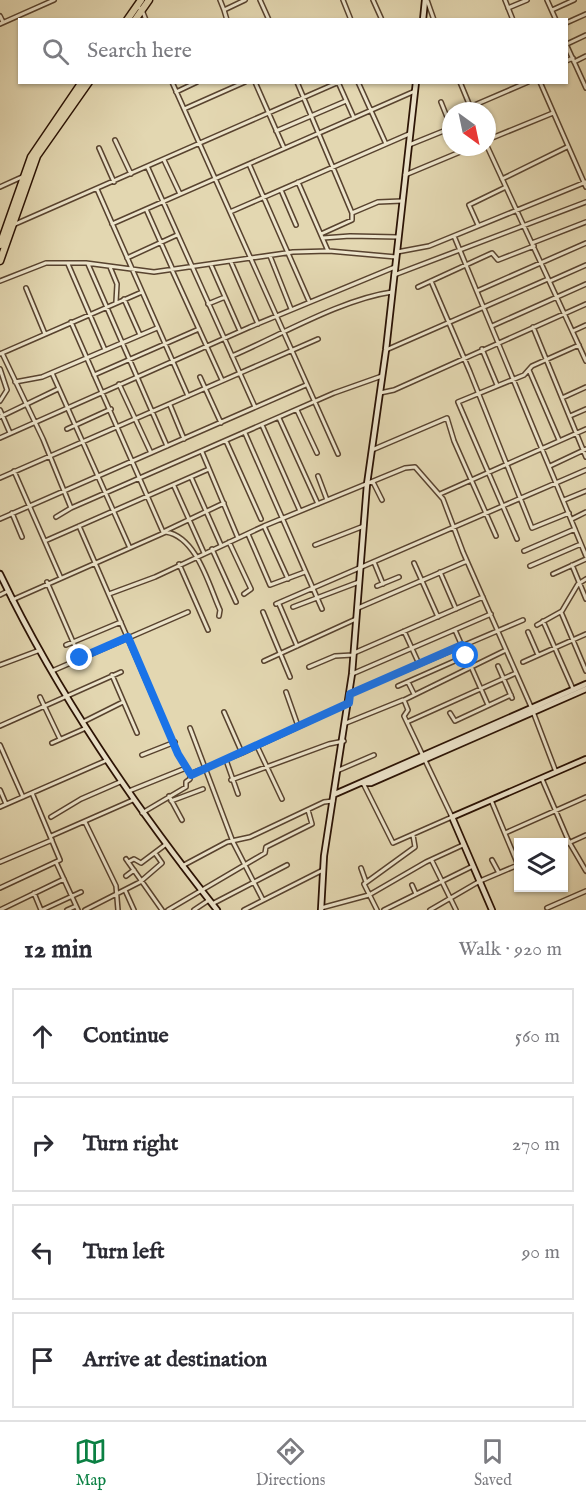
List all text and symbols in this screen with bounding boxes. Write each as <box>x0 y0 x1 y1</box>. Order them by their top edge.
search box <box>18 18 568 84</box>
icon: search <box>39 35 72 68</box>
text: Search here <box>87 37 192 65</box>
north arrow <box>442 102 496 156</box>
route start <box>452 642 478 668</box>
route end <box>66 644 92 670</box>
map controls <box>514 838 568 892</box>
button: layers <box>514 838 568 892</box>
text: 12 min <box>24 933 92 966</box>
text: Walk · 920 m <box>458 937 562 962</box>
icon: ahead <box>26 1020 59 1053</box>
text: Continue <box>83 1022 169 1050</box>
text: 560 m <box>515 1024 560 1049</box>
icon: right <box>26 1128 59 1161</box>
text: Turn right <box>83 1130 178 1158</box>
text: 270 m <box>512 1132 560 1157</box>
icon: left <box>26 1236 59 1269</box>
text: Turn left <box>83 1238 165 1266</box>
text: 90 m <box>522 1240 560 1265</box>
icon: arrive <box>26 1344 59 1377</box>
text: Arrive at destination <box>83 1346 267 1374</box>
tab: Map <box>74 1435 107 1491</box>
tab: Directions <box>256 1435 325 1491</box>
tab: Saved <box>474 1435 512 1491</box>

